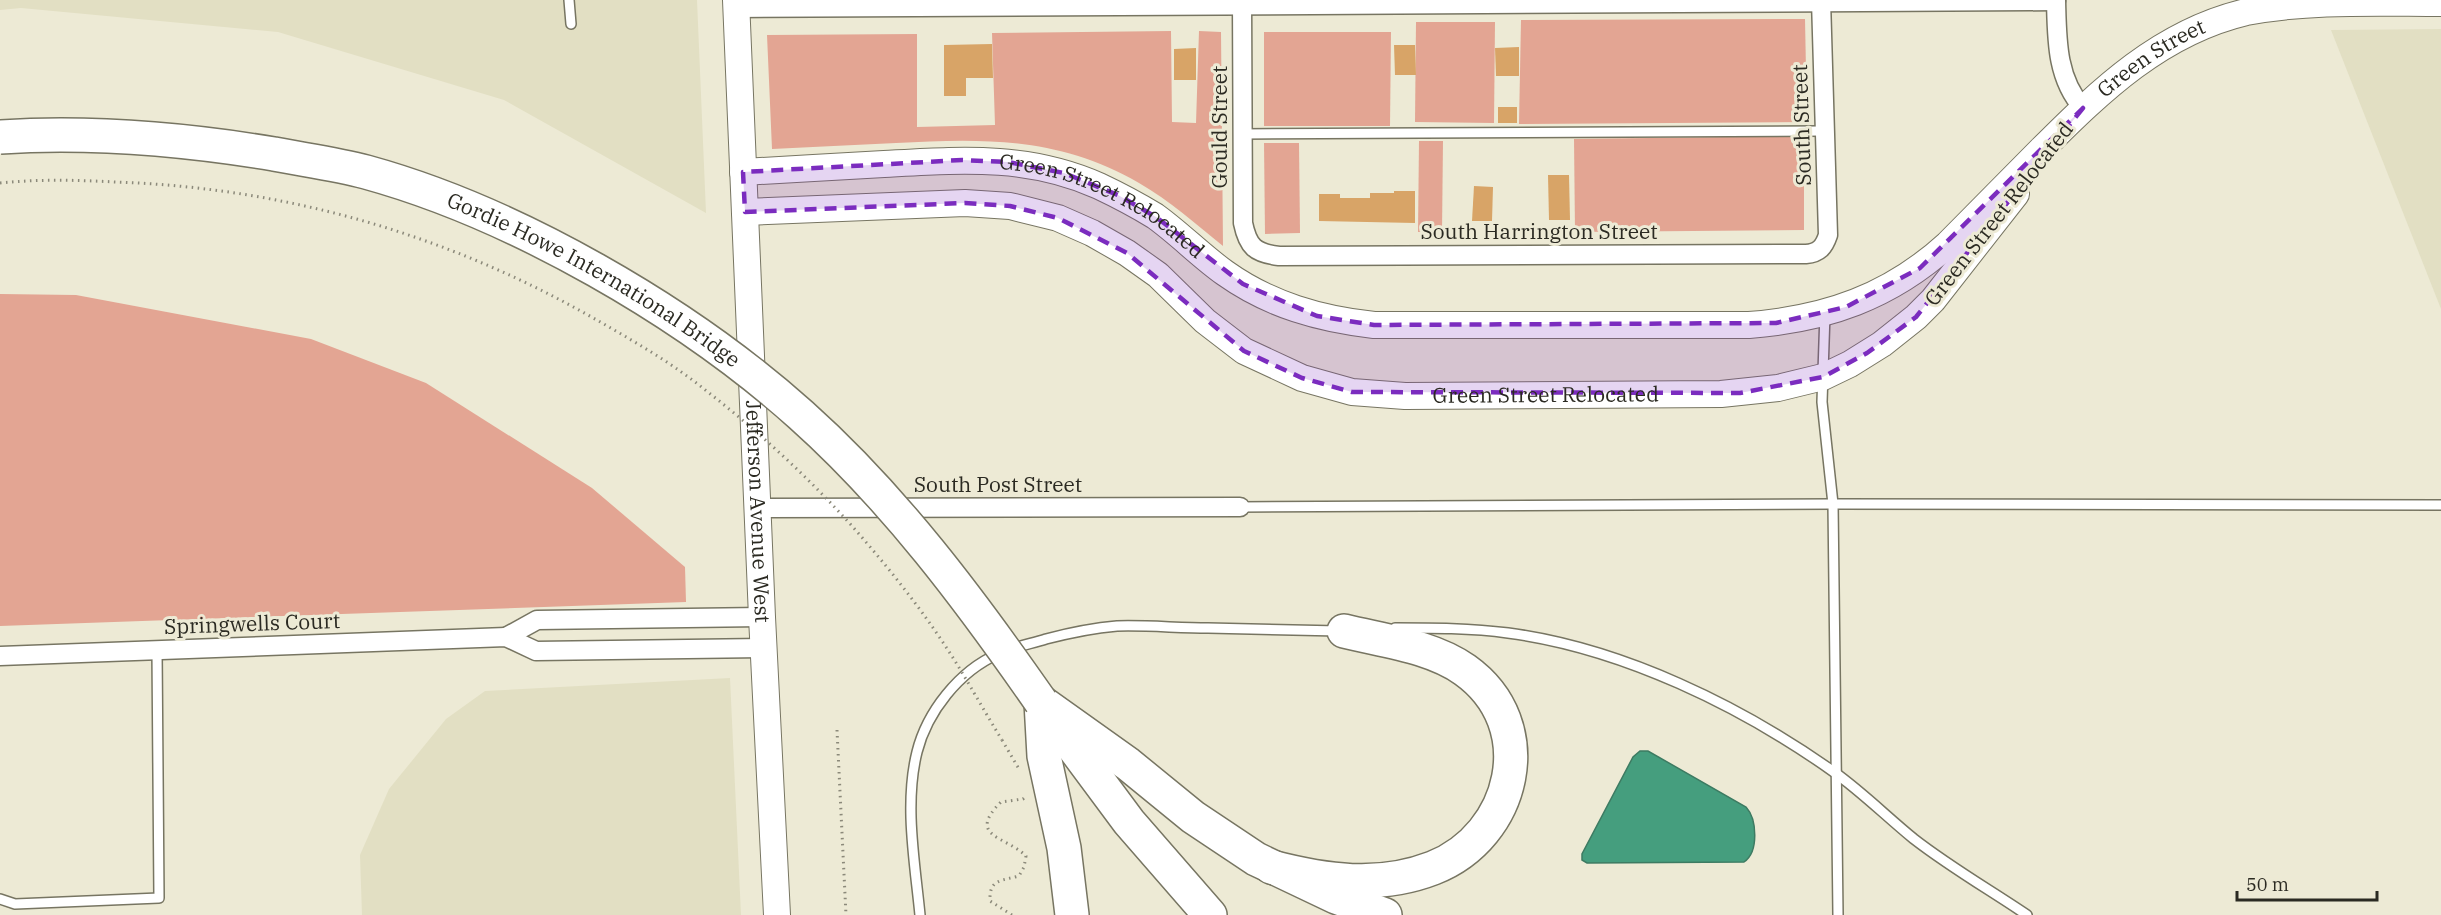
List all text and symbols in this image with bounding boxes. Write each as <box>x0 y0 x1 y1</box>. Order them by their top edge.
street label: Green Street <box>2091 12 2209 103</box>
street label: South Street <box>1785 64 1817 186</box>
street label: Gould Street <box>1205 66 1233 188</box>
street label: Green Street Relocated <box>1918 115 2079 311</box>
street label: Green Street Relocated <box>998 147 1211 264</box>
street label: Gordie Howe International Bridge <box>443 185 746 373</box>
street label: South Harrington Street <box>1420 217 1658 245</box>
street label: Green Street Relocated <box>1432 379 1659 409</box>
street label: Jefferson Avenue West <box>740 400 777 624</box>
street label: South Post Street <box>914 470 1082 498</box>
street label: Springwells Court <box>163 606 341 640</box>
scale bar <box>2237 864 2376 902</box>
text: 50 m <box>2246 873 2289 896</box>

